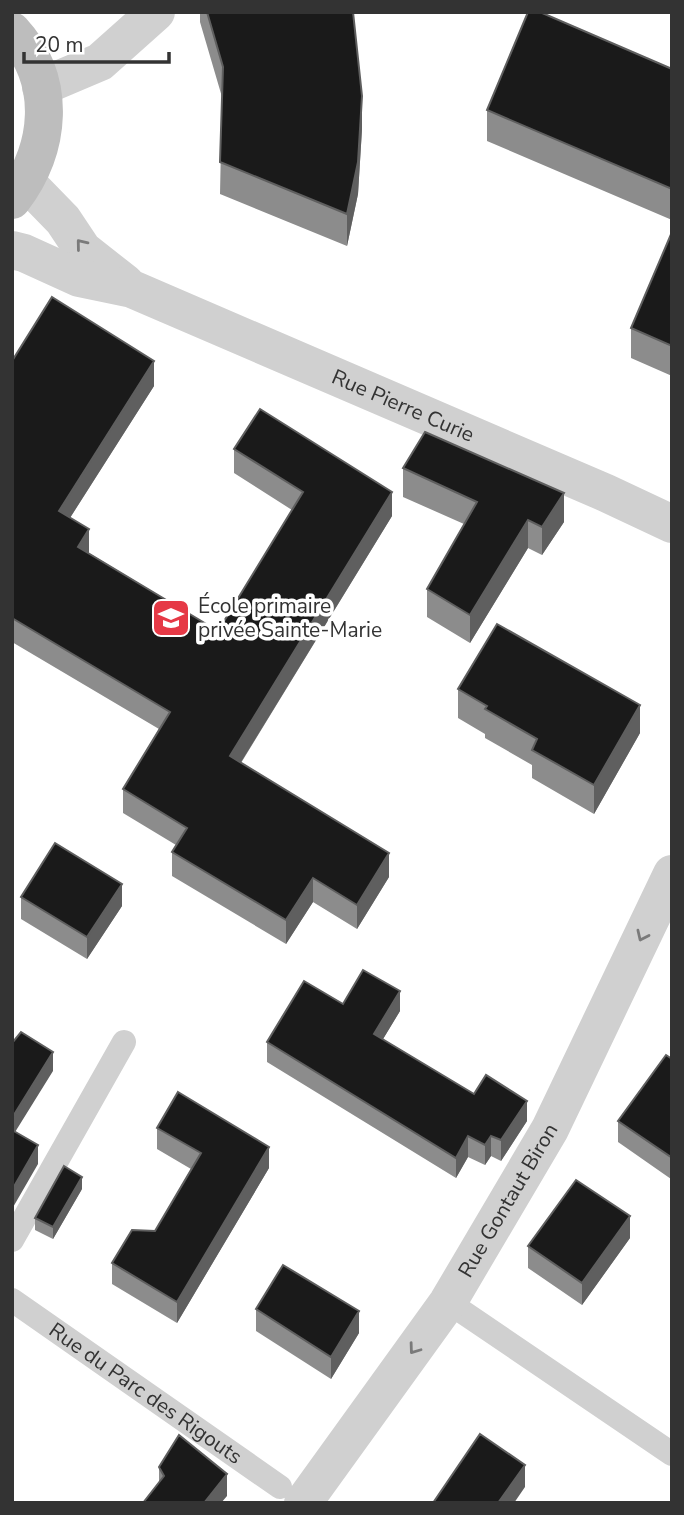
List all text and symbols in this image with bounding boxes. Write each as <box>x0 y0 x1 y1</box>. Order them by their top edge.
scale bar <box>24 21 170 65</box>
text: 20 m <box>35 31 84 59</box>
one-way arrow <box>77 240 89 253</box>
street label: Rue Pierre Curie <box>327 363 479 449</box>
place label: École primaire privée Sainte-Marie <box>198 592 382 644</box>
school or university icon: École primaire privée Sainte-Marie <box>150 597 192 639</box>
one-way arrow <box>637 929 651 941</box>
street label: Rue Gontaut Biron <box>452 1118 564 1282</box>
street label: Rue du Parc des Rigouts <box>44 1316 248 1470</box>
one-way arrow <box>410 1341 422 1354</box>

